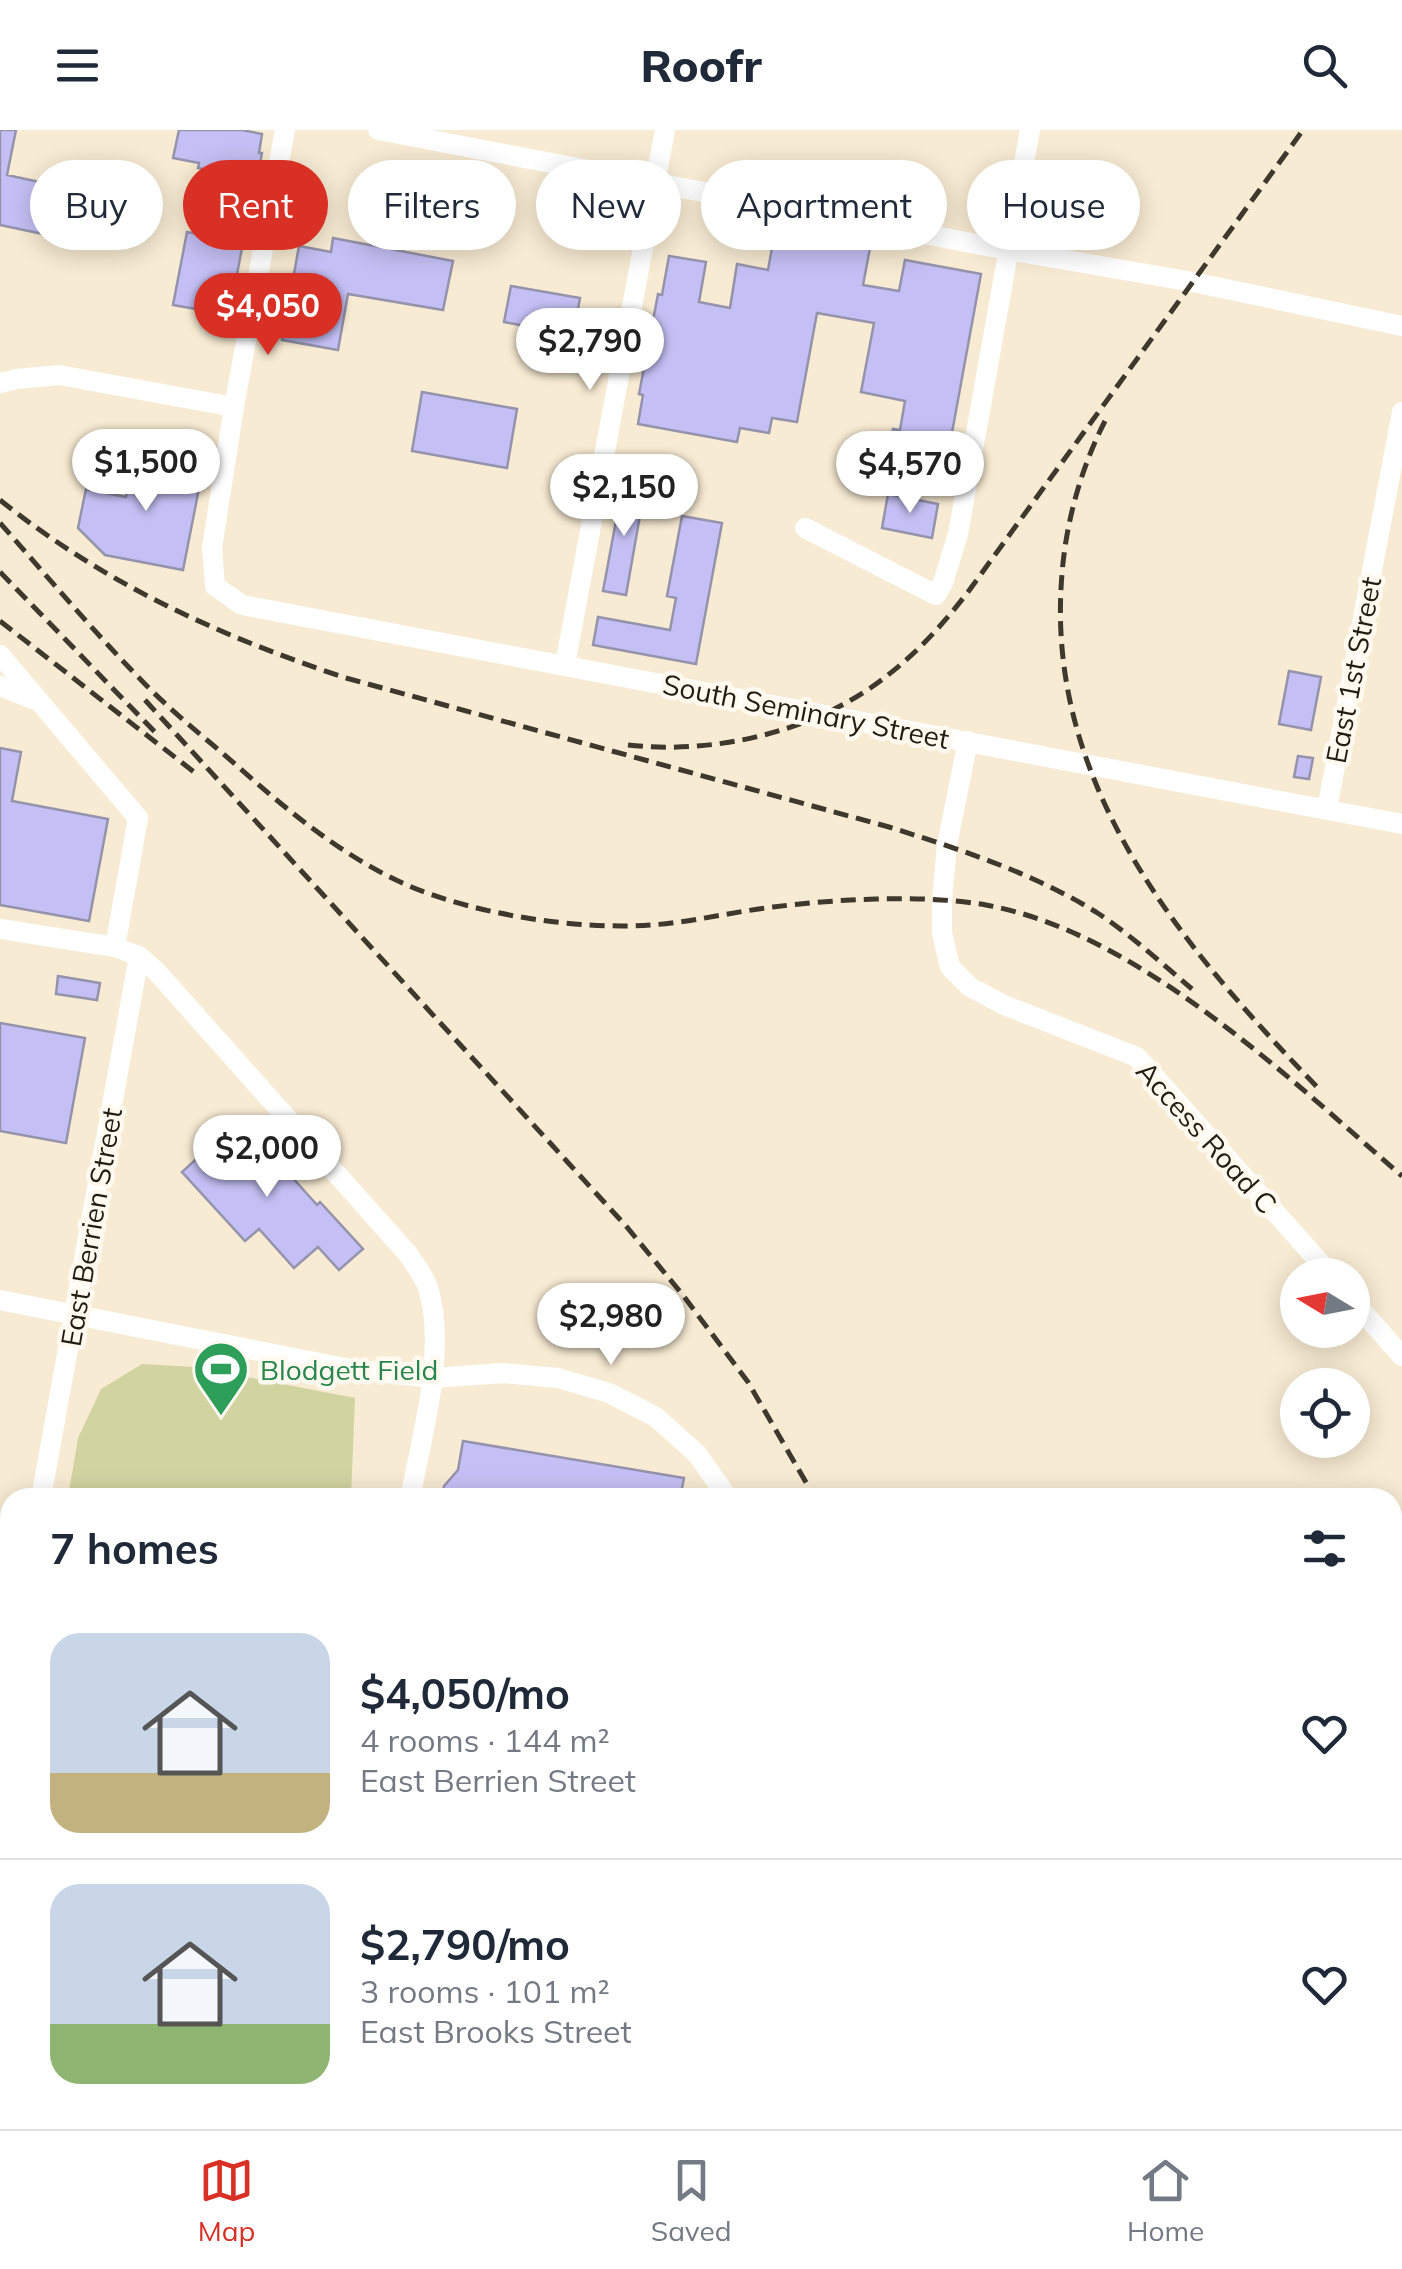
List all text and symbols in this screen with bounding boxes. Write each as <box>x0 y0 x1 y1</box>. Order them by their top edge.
text: Roofr <box>640 37 762 93</box>
icon: menu <box>50 38 105 93</box>
icon: search <box>1297 38 1352 93</box>
chip: Buy <box>30 160 163 250</box>
chip: Rent <box>183 160 328 250</box>
chip: Filters <box>348 160 516 250</box>
chip: New <box>536 160 681 250</box>
chip: Apartment <box>701 160 947 250</box>
chip: House <box>967 160 1140 250</box>
pin: $4,050 <box>187 273 349 358</box>
text: $4,050 <box>216 285 320 325</box>
pin: $2,790 <box>509 308 671 393</box>
text: $2,790 <box>538 320 642 360</box>
pin: $1,500 <box>65 429 227 514</box>
pin: $4,570 <box>829 431 991 516</box>
text: $1,500 <box>94 441 198 481</box>
text: $4,570 <box>858 443 962 483</box>
pin: $2,150 <box>543 454 705 539</box>
text: $2,150 <box>572 466 676 506</box>
street label: East 1st Street <box>1318 574 1388 766</box>
street label: South Seminary Street <box>660 666 952 756</box>
street label: Access Road C <box>1129 1054 1285 1220</box>
street label: East Berrien Street <box>53 1105 129 1349</box>
pin: $2,000 <box>186 1115 348 1200</box>
text: $2,000 <box>215 1127 319 1167</box>
north arrow <box>1280 1258 1370 1348</box>
map controls <box>1280 1258 1370 1458</box>
pin: $2,980 <box>530 1283 692 1368</box>
text: $2,980 <box>559 1295 663 1335</box>
sports icon: Blodgett Field <box>191 1339 251 1418</box>
place label: Blodgett Field <box>260 1352 438 1387</box>
button: locate <box>1280 1368 1370 1458</box>
icon: filters <box>1297 1521 1352 1576</box>
text: 7 homes <box>50 1522 219 1575</box>
text: $4,050/mo <box>360 1667 570 1720</box>
icon: home <box>130 1673 250 1793</box>
icon: heart <box>1297 1706 1352 1761</box>
text: 4 rooms · 144 m² <box>360 1720 610 1760</box>
text: East Berrien Street <box>360 1760 636 1800</box>
text: $2,790/mo <box>360 1918 570 1971</box>
icon: home <box>130 1924 250 2044</box>
icon: heart <box>1297 1957 1352 2012</box>
text: 3 rooms · 101 m² <box>360 1971 610 2011</box>
text: East Brooks Street <box>360 2011 632 2051</box>
tab: Map <box>198 2153 255 2248</box>
tab: Saved <box>651 2153 732 2248</box>
tab: Home <box>1127 2153 1204 2248</box>

